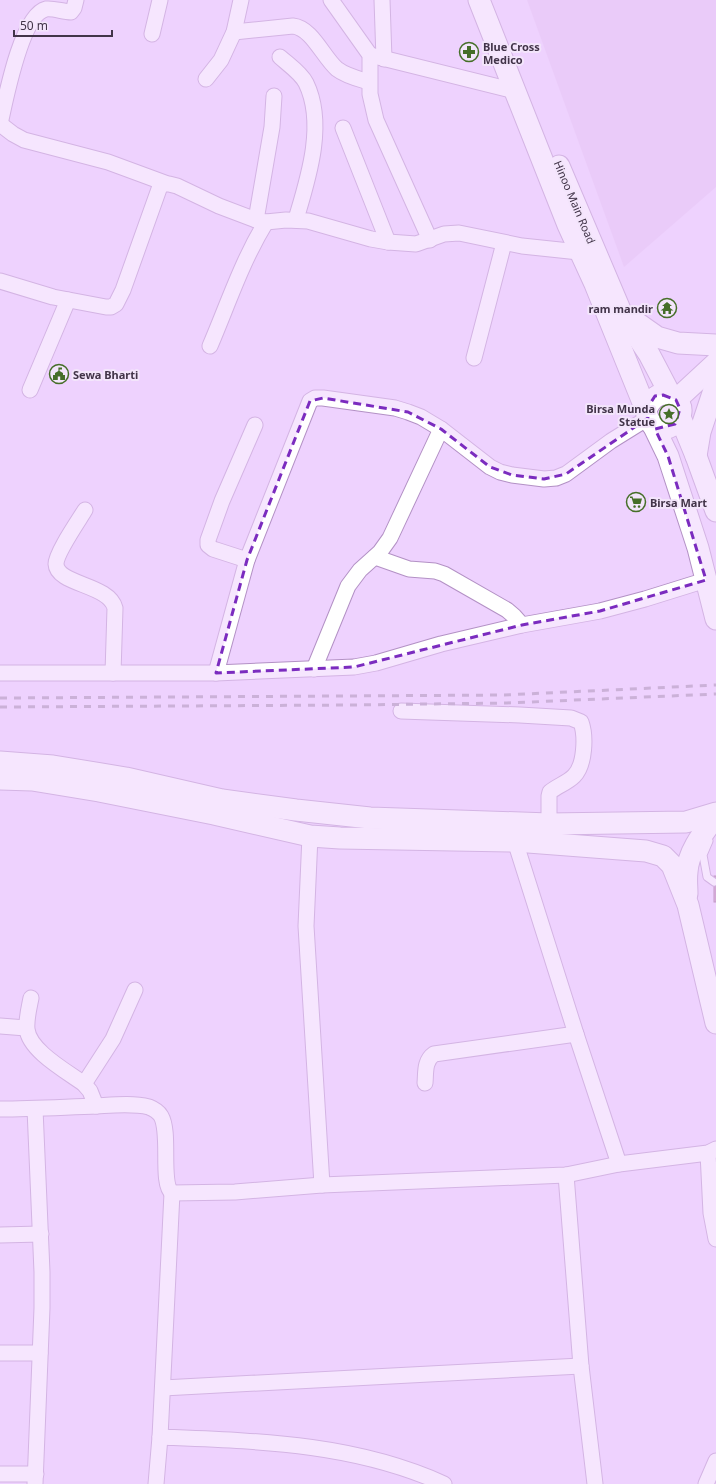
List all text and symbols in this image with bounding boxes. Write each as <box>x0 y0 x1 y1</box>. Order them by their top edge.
scale bar <box>14 12 112 38</box>
text: 50 m <box>20 17 48 34</box>
place label: Blue Cross Medico <box>483 39 540 67</box>
pharmacy icon: Blue Cross Medico <box>458 41 480 63</box>
street label: Hinoo Main Road <box>551 158 599 246</box>
temple icon: ram mandir <box>656 297 678 319</box>
place label: ram mandir <box>589 301 653 316</box>
public building icon: Sewa Bharti <box>48 363 70 385</box>
place label: Sewa Bharti <box>73 367 138 382</box>
place label: Birsa Munda Statue <box>586 401 655 429</box>
place icon: Birsa Munda Statue <box>658 403 680 425</box>
supermarket icon: Birsa Mart <box>625 491 647 513</box>
place label: Birsa Mart <box>650 495 707 510</box>

